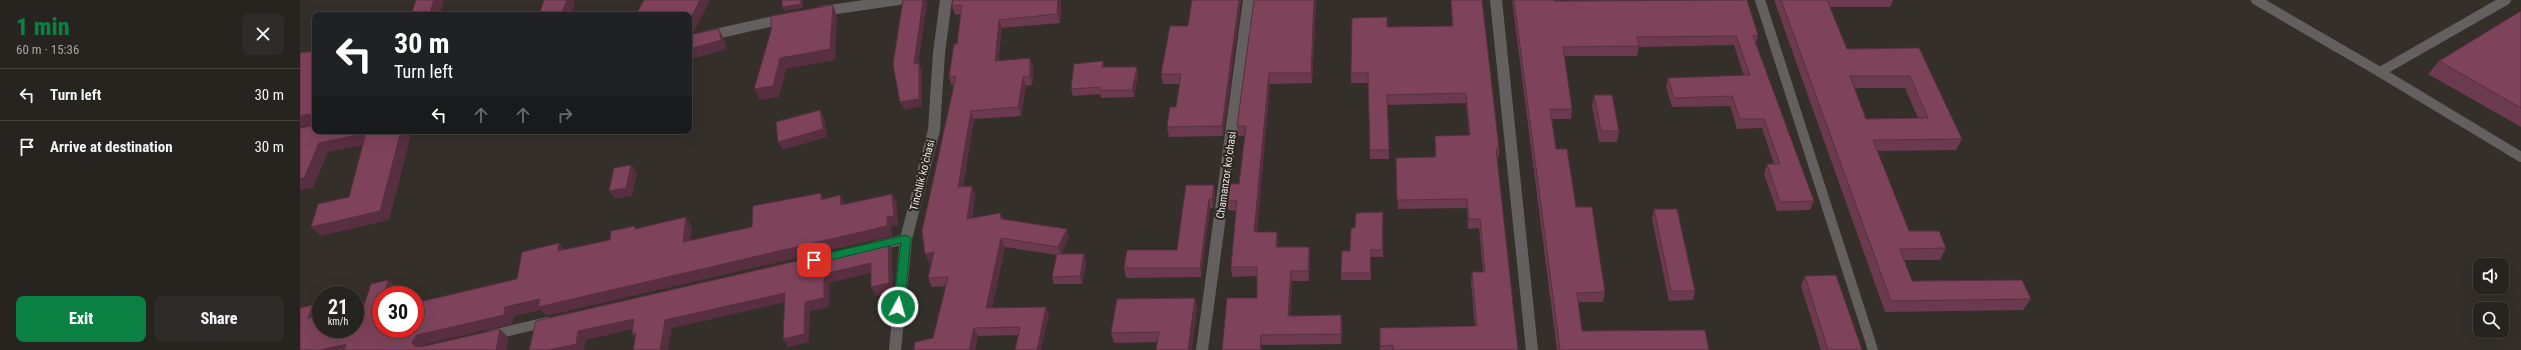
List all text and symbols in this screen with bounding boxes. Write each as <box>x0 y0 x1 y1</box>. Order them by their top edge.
text: 1 min <box>16 13 70 41</box>
button: close <box>242 13 284 55</box>
text: 30 m <box>394 27 450 60</box>
icon: left <box>328 28 380 80</box>
text: 60 m · 15:36 <box>16 42 79 57</box>
text: Turn left <box>394 61 453 82</box>
icon: left <box>16 84 38 106</box>
text: Turn left <box>50 86 101 104</box>
text: 30 m <box>254 86 284 104</box>
icon: left <box>428 104 450 126</box>
icon: ahead <box>470 104 492 126</box>
icon: ahead <box>512 104 534 126</box>
icon: right <box>554 104 576 126</box>
street label: Chamanzor koʻchasi <box>1214 131 1239 220</box>
icon: arrive <box>16 136 38 158</box>
text: Arrive at destination <box>50 138 173 156</box>
text: 30 m <box>254 138 284 156</box>
street label: Tinchlik koʻchasi <box>907 138 938 212</box>
pin <box>797 243 831 277</box>
icon: arrive <box>803 249 825 271</box>
map controls <box>2473 258 2509 338</box>
button: sound <box>2473 258 2509 294</box>
speed limit sign: 30 <box>372 286 424 338</box>
position arrow <box>877 286 919 328</box>
text: 21 <box>328 295 348 319</box>
button: Exit <box>16 296 146 342</box>
button: Share <box>154 296 284 342</box>
button: search <box>2473 302 2509 338</box>
text: km/h <box>328 316 348 327</box>

